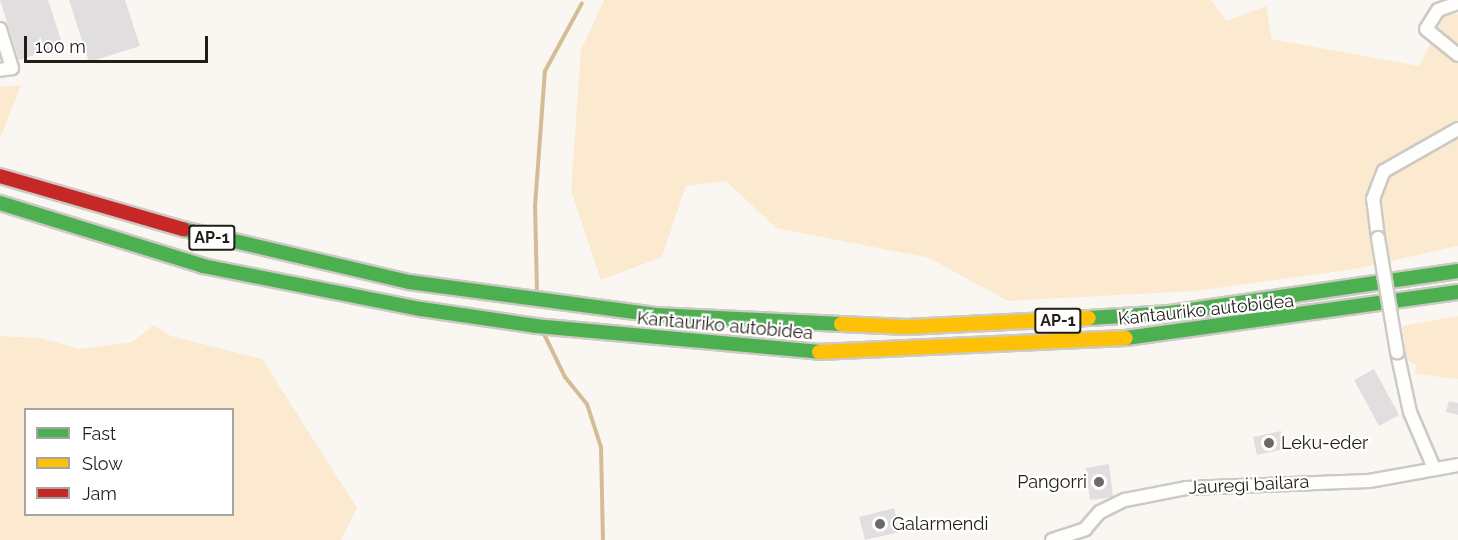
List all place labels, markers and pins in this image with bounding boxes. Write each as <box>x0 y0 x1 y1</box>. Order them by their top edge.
place label: Leku-eder <box>1281 432 1368 454</box>
marker: Leku-eder <box>1262 436 1276 450</box>
place label: Pangorri <box>1017 471 1087 493</box>
marker: Pangorri <box>1092 475 1106 489</box>
place label: Galarmendi <box>892 513 988 535</box>
marker: Galarmendi <box>873 517 887 531</box>

